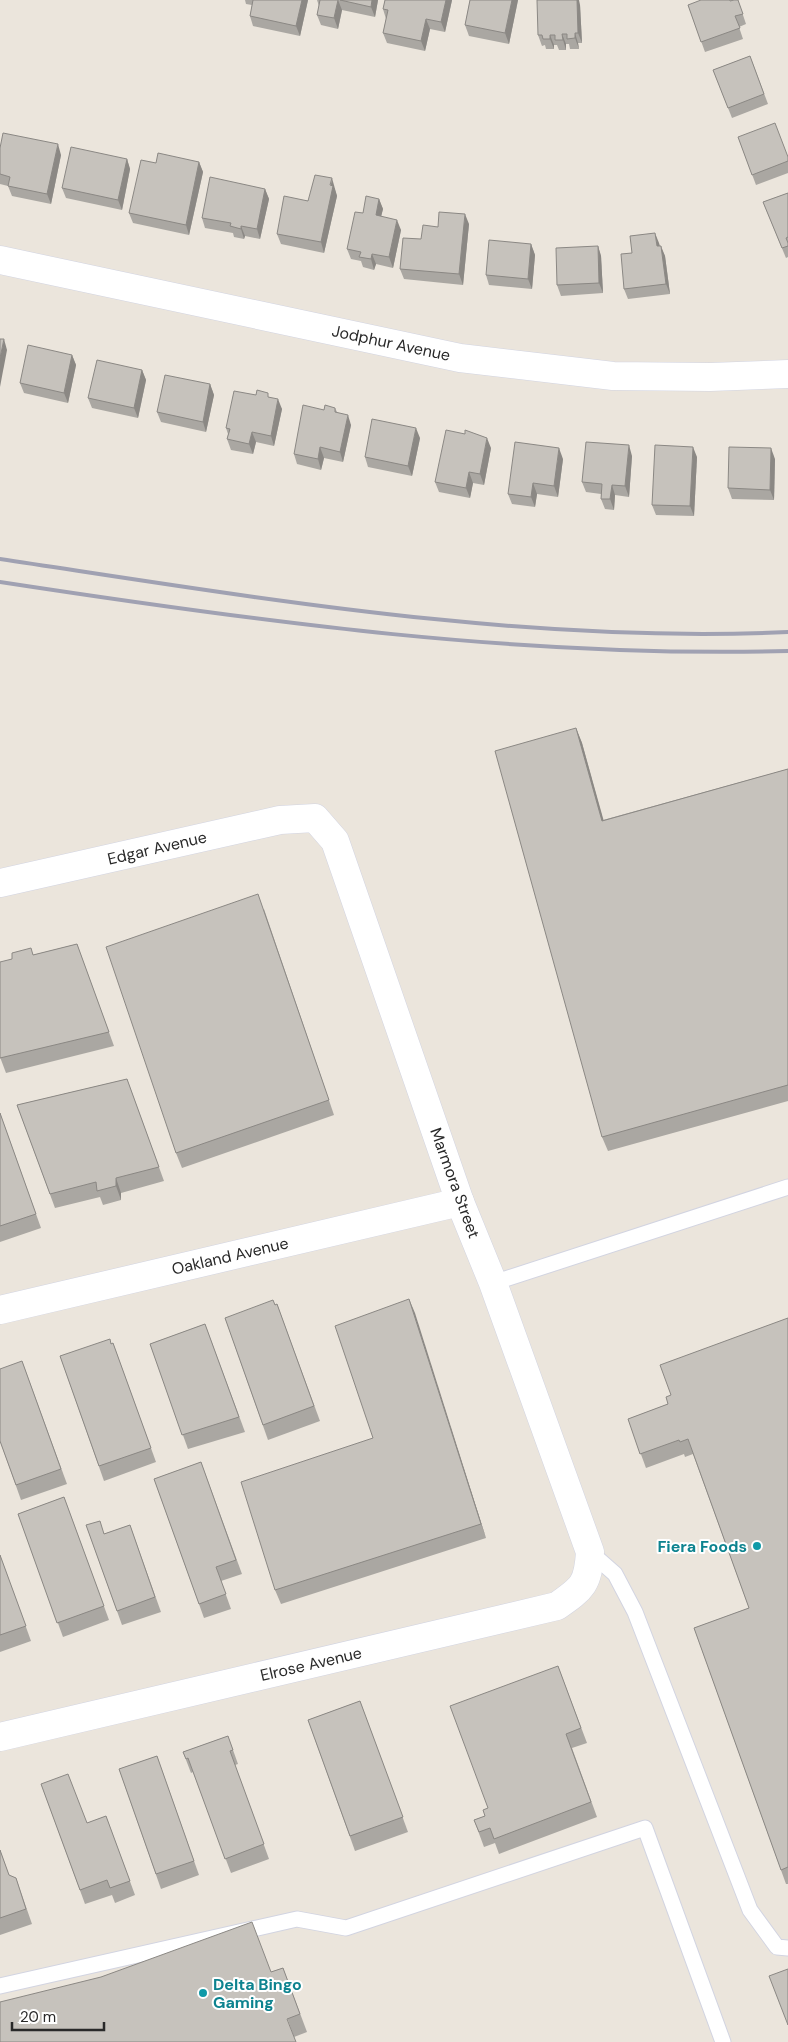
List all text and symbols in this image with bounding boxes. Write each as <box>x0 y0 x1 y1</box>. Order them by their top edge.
street label: Jodphur Avenue <box>330 320 452 366</box>
street label: Edgar Avenue <box>105 826 209 870</box>
street label: Marmora Street <box>425 1125 485 1241</box>
street label: Oakland Avenue <box>170 1232 290 1280</box>
place label: Fiera Foods <box>657 1536 747 1557</box>
marker: Fiera Foods <box>751 1540 763 1552</box>
street label: Elrose Avenue <box>258 1642 364 1686</box>
place label: Delta Bingo Gaming <box>213 1974 302 2013</box>
marker: Delta Bingo Gaming <box>197 1987 209 1999</box>
scale bar <box>12 2000 105 2032</box>
text: 20 m <box>20 2007 56 2027</box>

